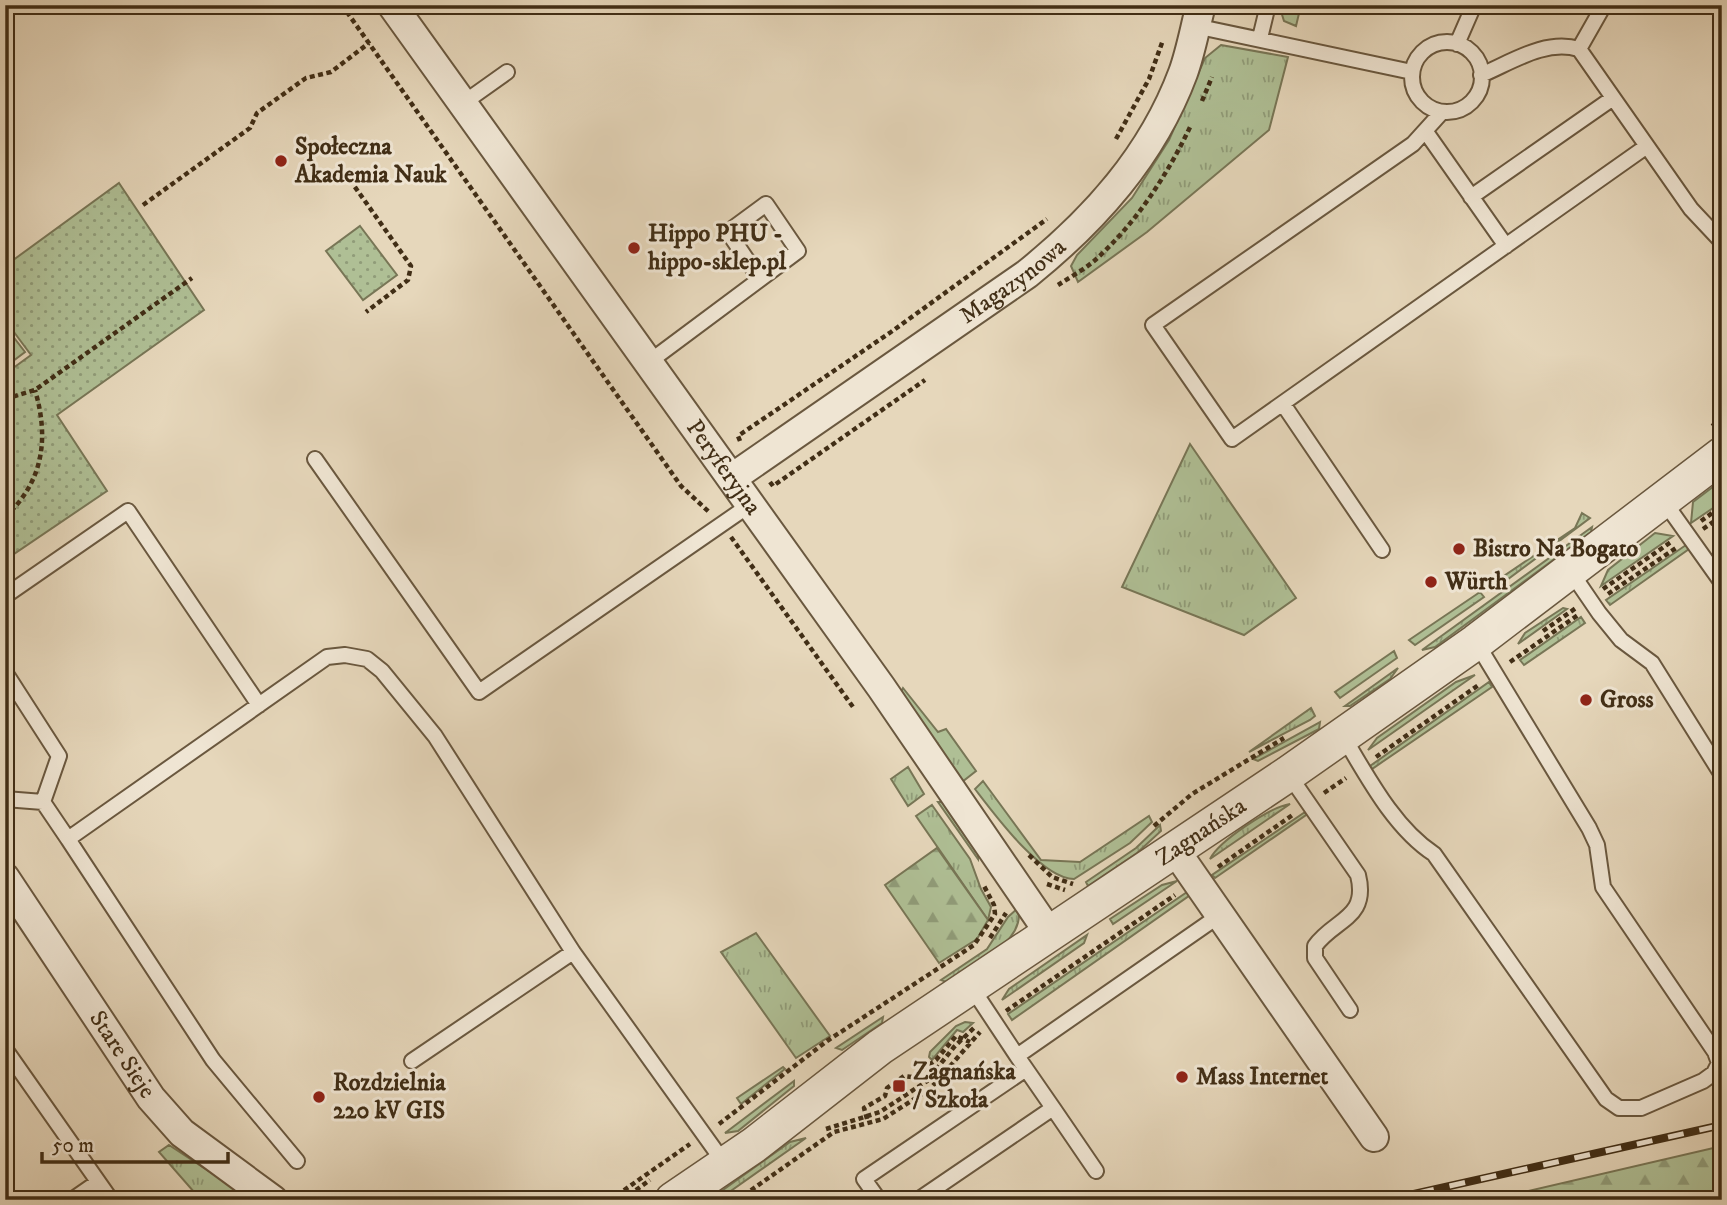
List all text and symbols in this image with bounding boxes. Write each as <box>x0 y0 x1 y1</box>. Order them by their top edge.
place label: Społeczna Akademia Nauk <box>294 132 448 190</box>
marker: Społeczna Akademia Nauk <box>273 153 289 169</box>
place label: Hippo PHU - hippo-sklep.pl <box>647 219 787 277</box>
street label: Magazynowa <box>954 232 1073 331</box>
marker: Hippo PHU - hippo-sklep.pl <box>626 240 642 256</box>
street label: Peryferyjna <box>679 414 768 522</box>
place label: Bistro Na Bogato <box>1473 534 1639 564</box>
marker: Bistro Na Bogato <box>1451 541 1467 557</box>
place label: Würth <box>1444 567 1508 597</box>
marker: Würth <box>1423 574 1439 590</box>
place label: Gross <box>1600 685 1653 715</box>
marker: Gross <box>1578 692 1594 708</box>
street label: Zagnańska <box>1150 791 1253 873</box>
street label: Stare Sieje <box>82 1005 162 1104</box>
place label: Zagnańska / Szkoła <box>912 1057 1016 1115</box>
place label: Mass Internet <box>1196 1062 1329 1092</box>
place label: Rozdzielnia 220 kV GIS <box>333 1068 446 1126</box>
marker: Mass Internet <box>1174 1069 1190 1085</box>
marker: Zagnańska / Szkoła <box>891 1078 907 1094</box>
marker: Rozdzielnia 220 kV GIS <box>311 1089 327 1105</box>
scale bar <box>42 1121 228 1165</box>
text: 50 m <box>52 1133 94 1159</box>

